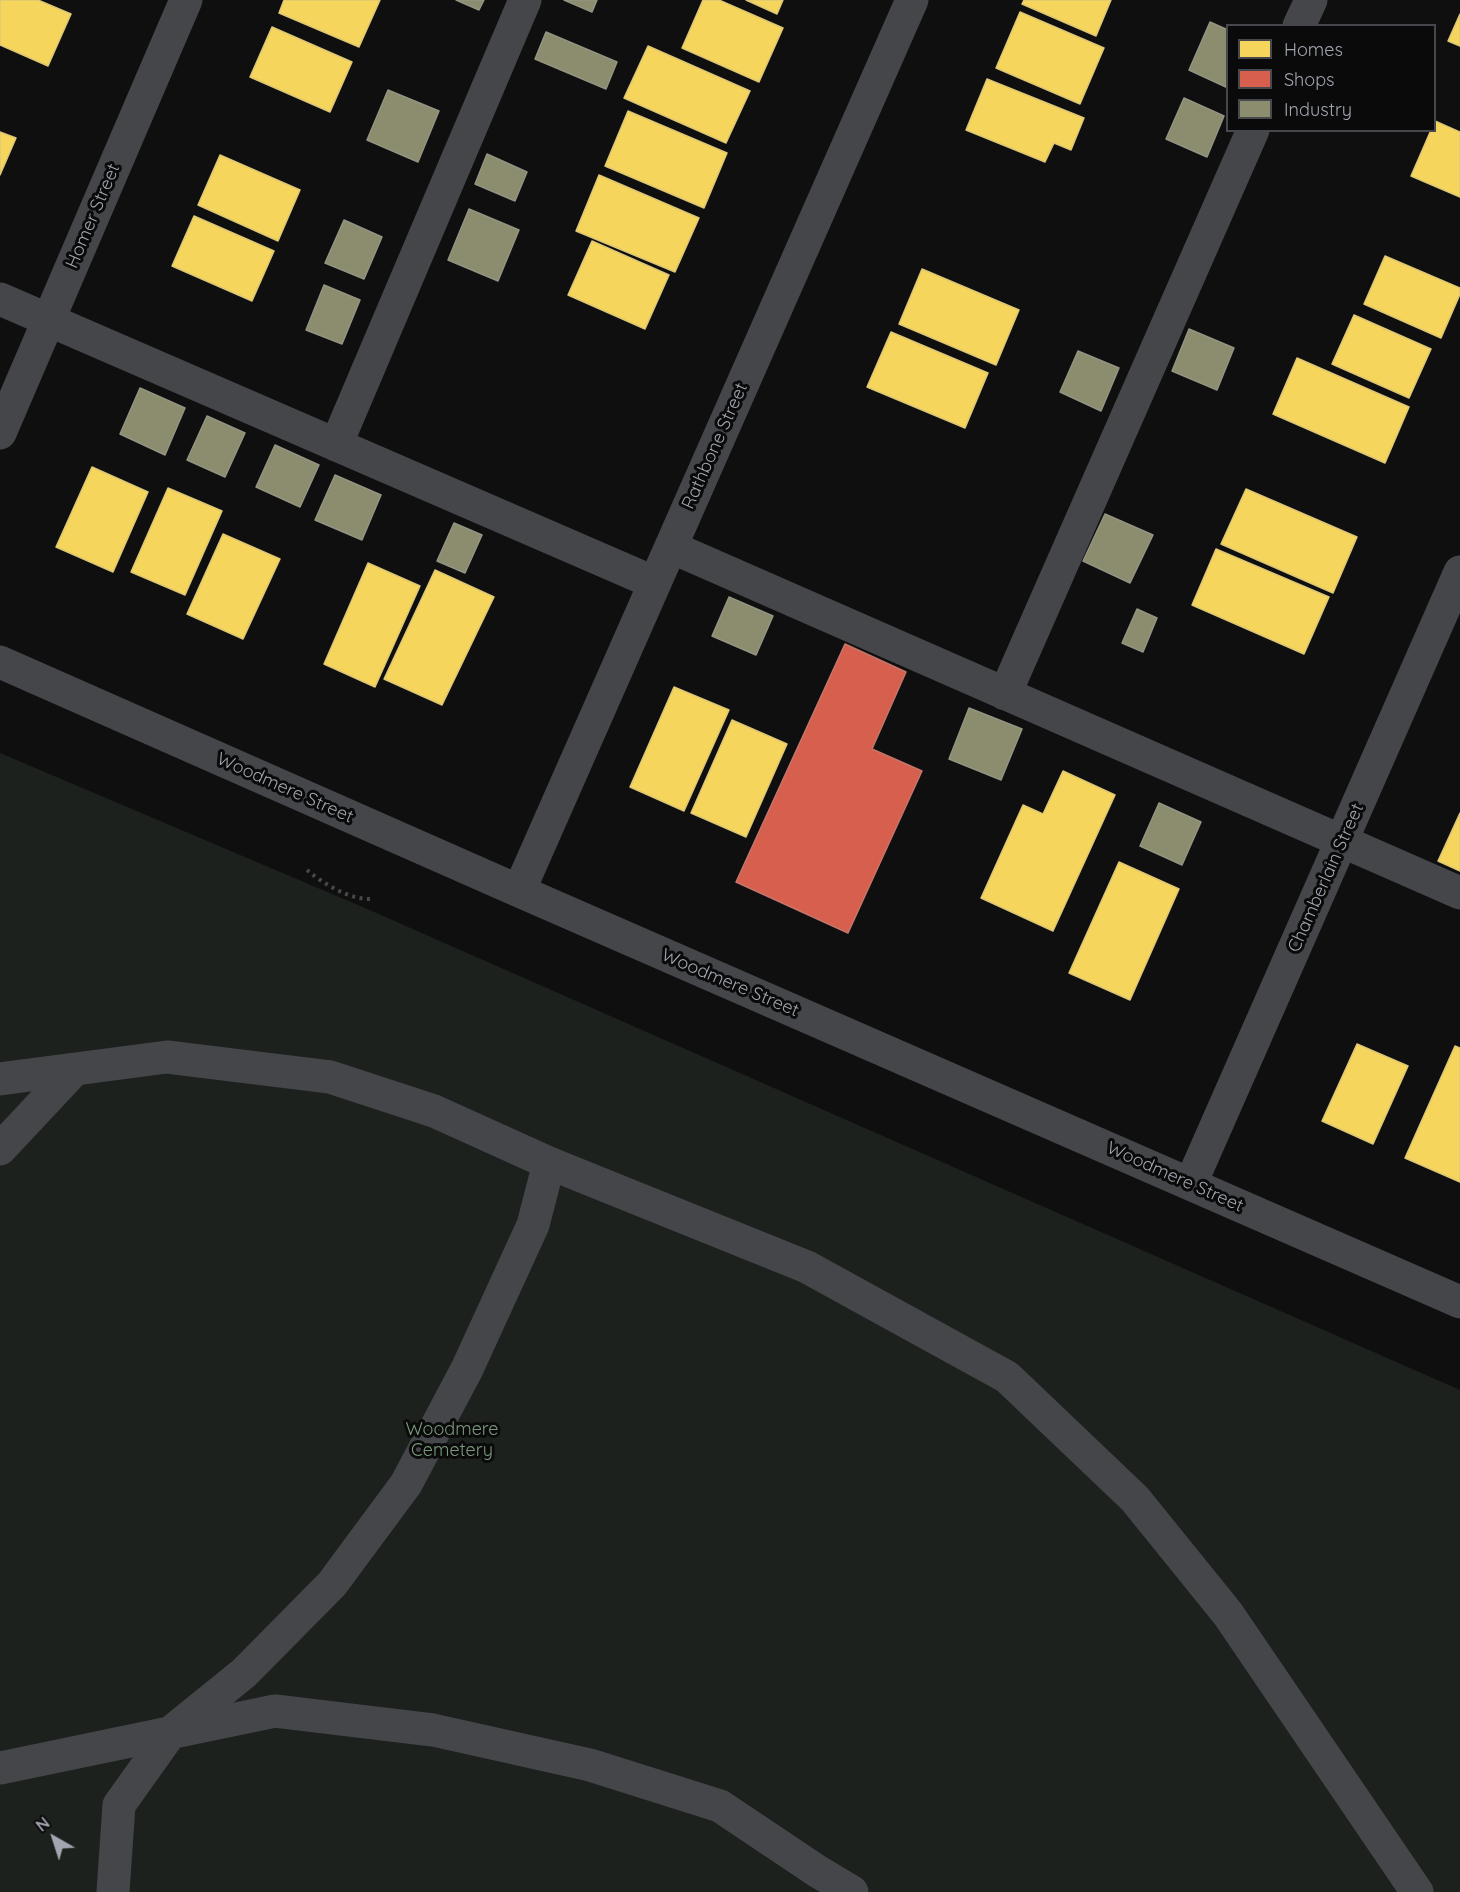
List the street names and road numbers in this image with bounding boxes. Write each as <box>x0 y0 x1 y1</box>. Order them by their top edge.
street label: Homer Street <box>61 160 125 272</box>
street label: Rathbone Street <box>678 380 752 512</box>
street label: Woodmere Street <box>213 748 357 828</box>
street label: Chamberlain Street <box>1283 800 1369 956</box>
street label: Woodmere Street <box>658 944 802 1022</box>
street label: Woodmere Street <box>1103 1137 1247 1217</box>

